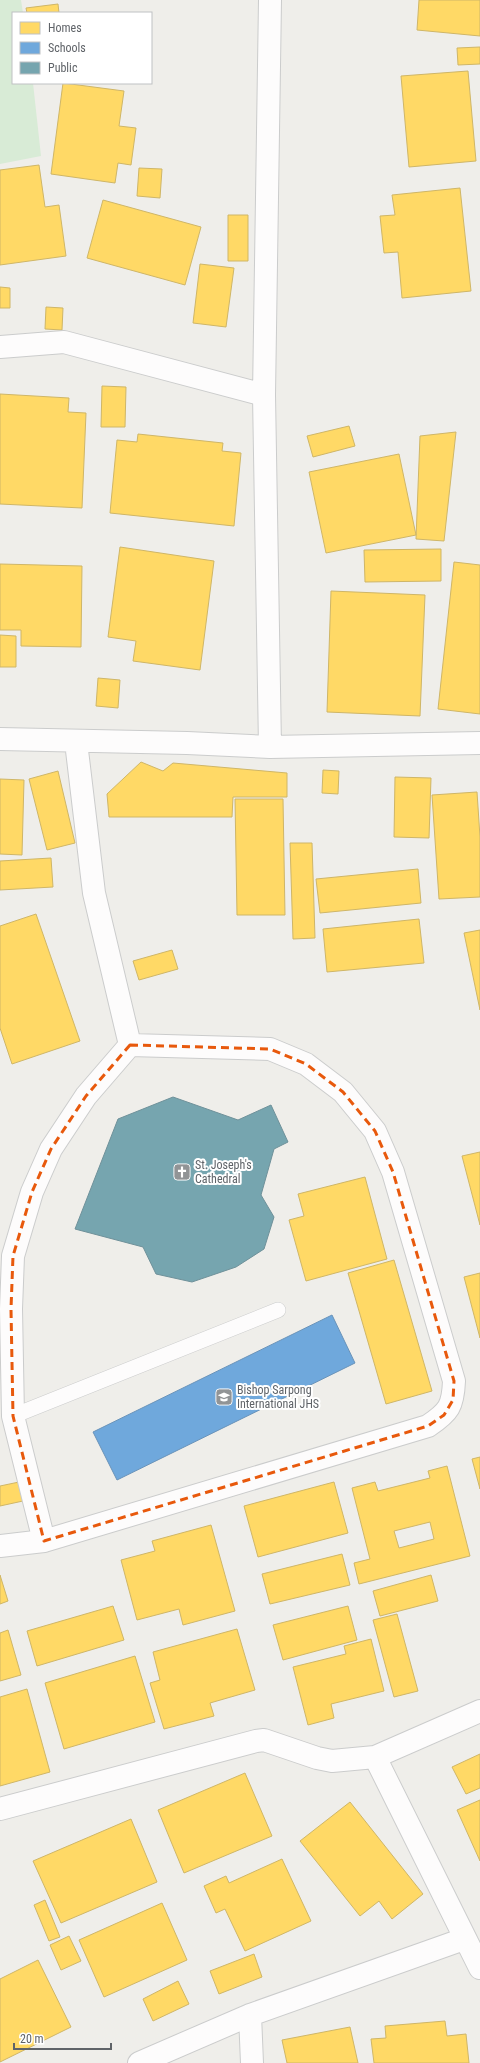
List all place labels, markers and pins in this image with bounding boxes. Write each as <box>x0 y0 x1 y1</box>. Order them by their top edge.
place label: St. Joseph's Cathedral <box>195 1158 252 1186</box>
church icon: St. Joseph's Cathedral <box>172 1162 192 1182</box>
place label: Bishop Sarpong International JHS <box>237 1383 319 1411</box>
school or university icon: Bishop Sarpong International JHS <box>214 1387 234 1407</box>

